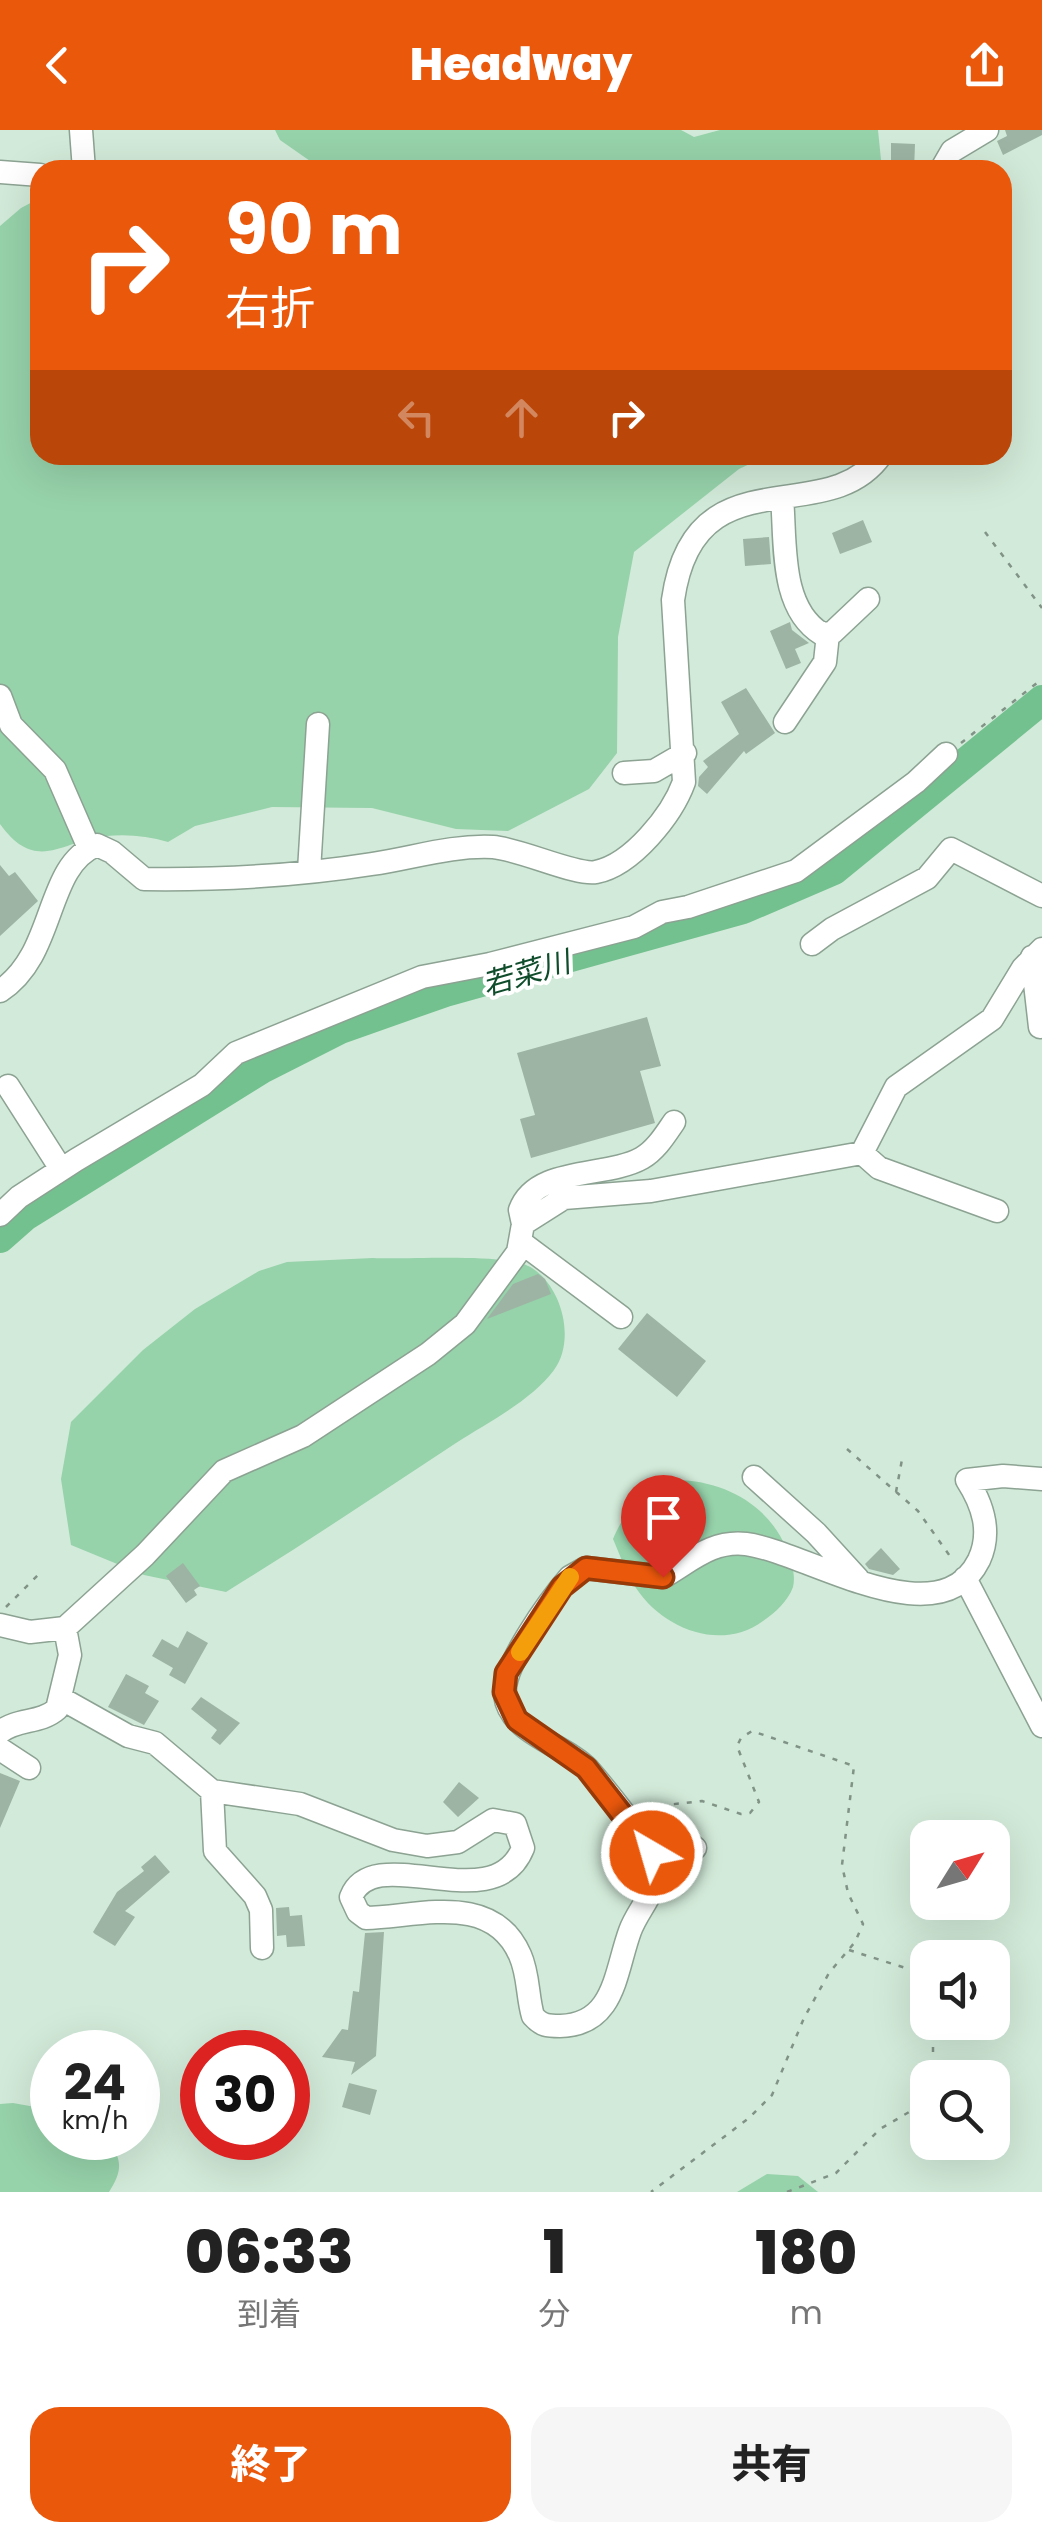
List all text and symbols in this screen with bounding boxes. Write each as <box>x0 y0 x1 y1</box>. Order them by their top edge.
text: Headway <box>410 33 632 96</box>
icon: back <box>30 38 85 93</box>
icon: share <box>957 38 1012 93</box>
text: 90 m <box>225 180 403 279</box>
icon: right <box>60 200 190 330</box>
text: 右折 <box>225 277 315 340</box>
icon: left <box>389 390 444 445</box>
icon: ahead <box>494 390 549 445</box>
icon: right <box>599 390 654 445</box>
water label: 若菜川 <box>477 939 578 1006</box>
pin <box>621 1475 706 1578</box>
icon: arrive <box>636 1490 691 1545</box>
position arrow <box>600 1801 704 1905</box>
north arrow <box>910 1820 1010 1920</box>
map controls <box>910 1820 1010 2160</box>
button: sound <box>910 1940 1010 2040</box>
speed limit sign: 30 <box>180 2030 310 2160</box>
text: 24 <box>64 2047 126 2118</box>
button: search <box>910 2060 1010 2160</box>
text: km/h <box>62 2103 128 2138</box>
text: 06:33 <box>185 2210 354 2294</box>
text: 1 <box>543 2210 566 2294</box>
text: 180 <box>755 2211 857 2295</box>
text: m <box>790 2290 823 2335</box>
text: 到着 <box>237 2291 301 2336</box>
text: 分 <box>539 2291 571 2336</box>
button: 終了 <box>30 2407 511 2522</box>
button: 共有 <box>531 2407 1012 2522</box>

